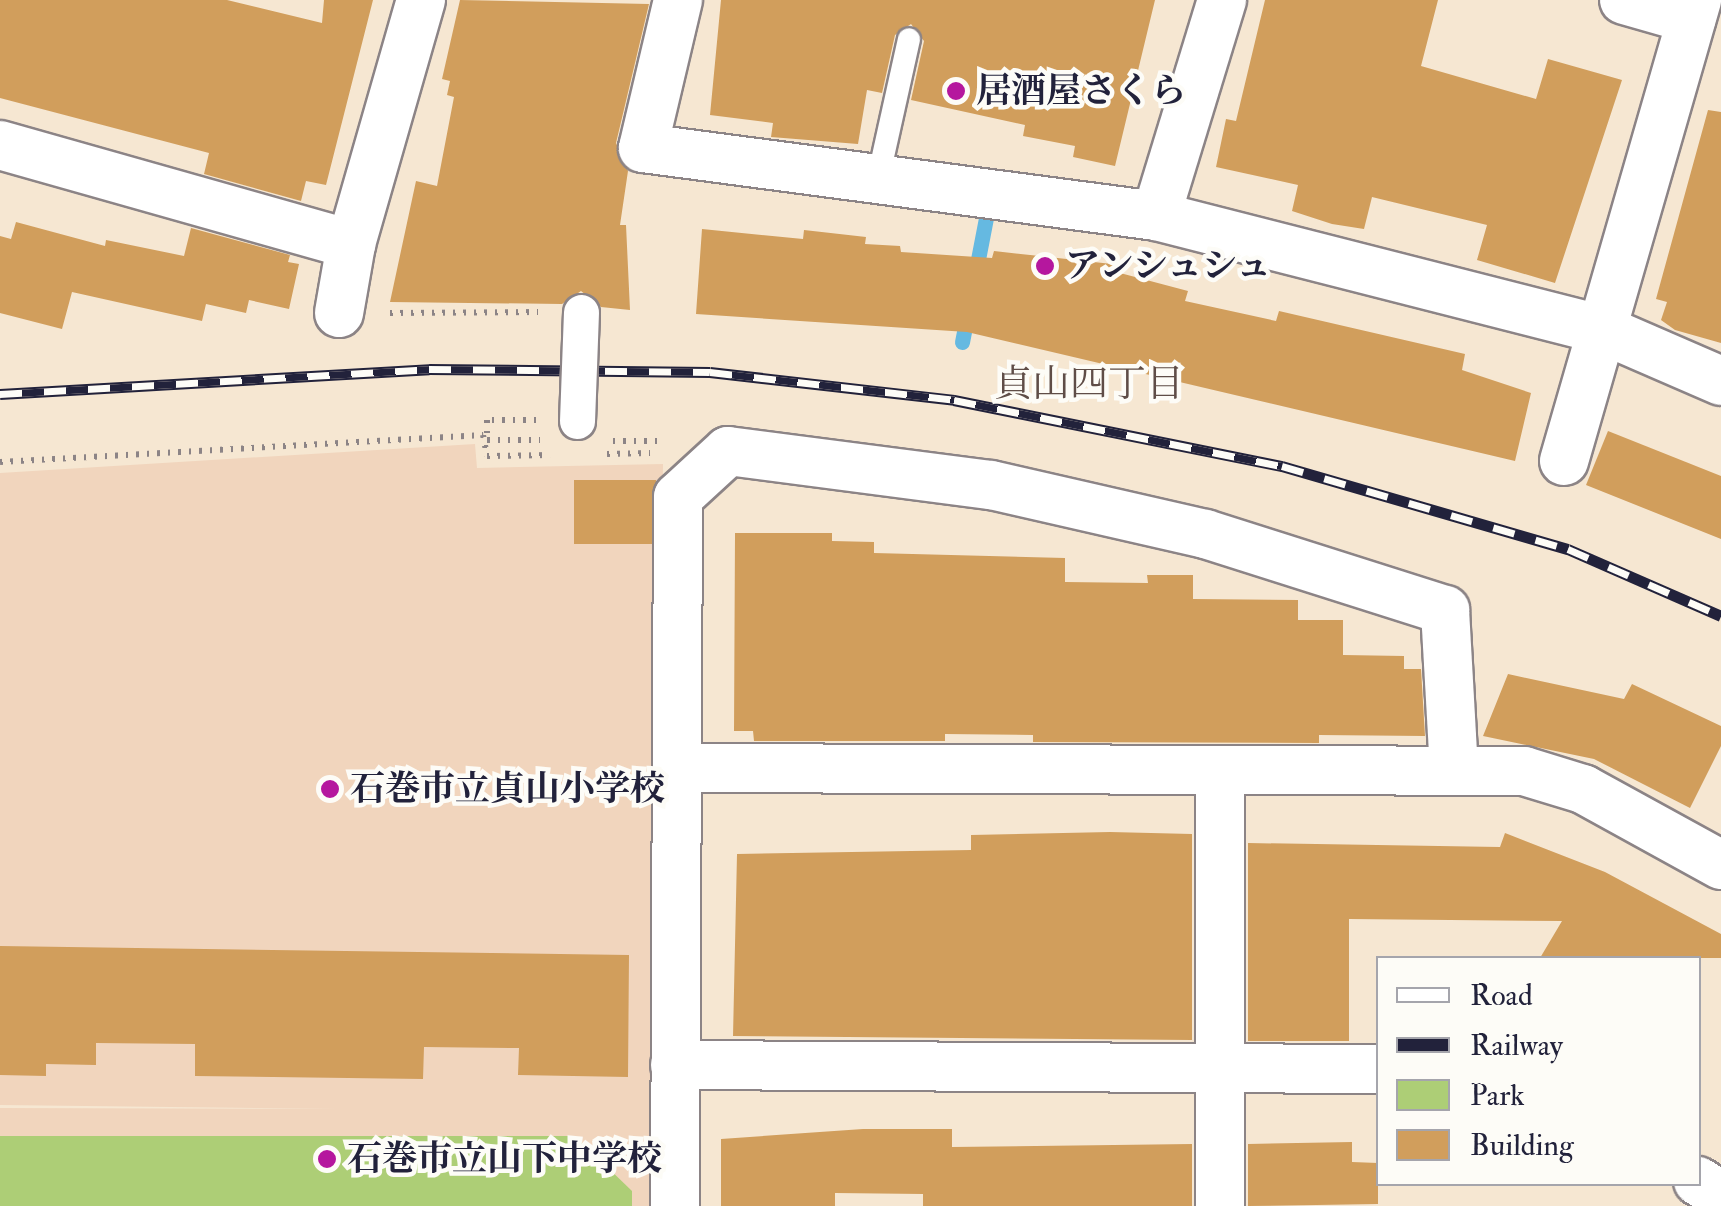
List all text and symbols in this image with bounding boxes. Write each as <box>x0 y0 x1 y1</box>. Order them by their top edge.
place label: 居酒屋さくら <box>976 70 1186 112</box>
marker: 居酒屋さくら <box>945 80 967 102</box>
place label: アンシュシュ <box>1065 245 1275 287</box>
marker: アンシュシュ <box>1034 255 1056 277</box>
district label: 貞山四丁目 <box>994 362 1184 408</box>
place label: 石巻市立貞山小学校 <box>350 768 665 810</box>
marker: 石巻市立貞山小学校 <box>319 778 341 800</box>
legend <box>1376 956 1701 1186</box>
text: Road <box>1470 977 1533 1014</box>
text: Railway <box>1470 1027 1563 1064</box>
text: Park <box>1470 1077 1525 1114</box>
text: Building <box>1470 1127 1574 1164</box>
place label: 石巻市立山下中学校 <box>347 1138 662 1180</box>
marker: 石巻市立山下中学校 <box>316 1148 338 1170</box>

